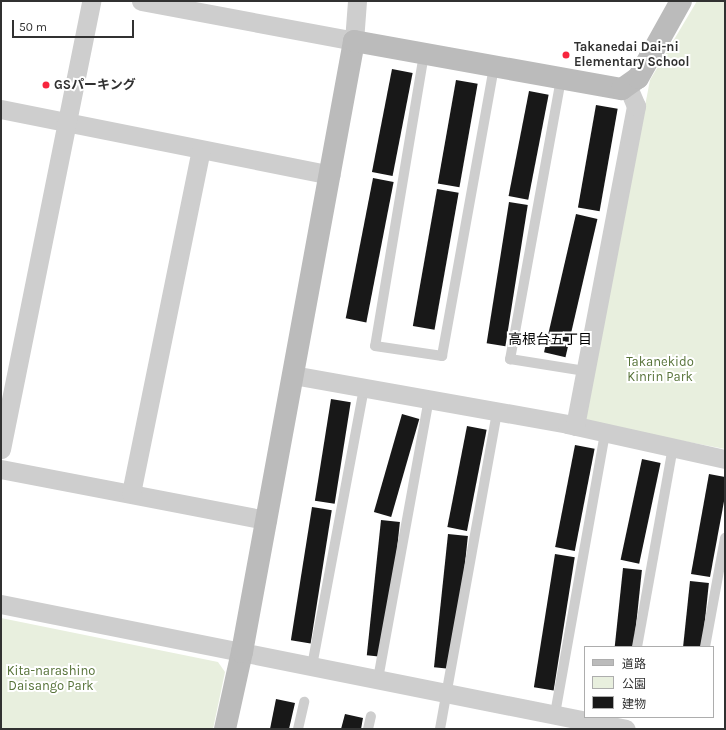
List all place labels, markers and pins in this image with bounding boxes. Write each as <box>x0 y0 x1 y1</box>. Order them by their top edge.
place label: Takanedai Dai-ni Elementary School <box>574 40 689 71</box>
marker: Takanedai Dai-ni Elementary School <box>561 50 571 60</box>
place label: GSパーキング <box>54 77 136 93</box>
marker: GSパーキング <box>41 80 51 90</box>

